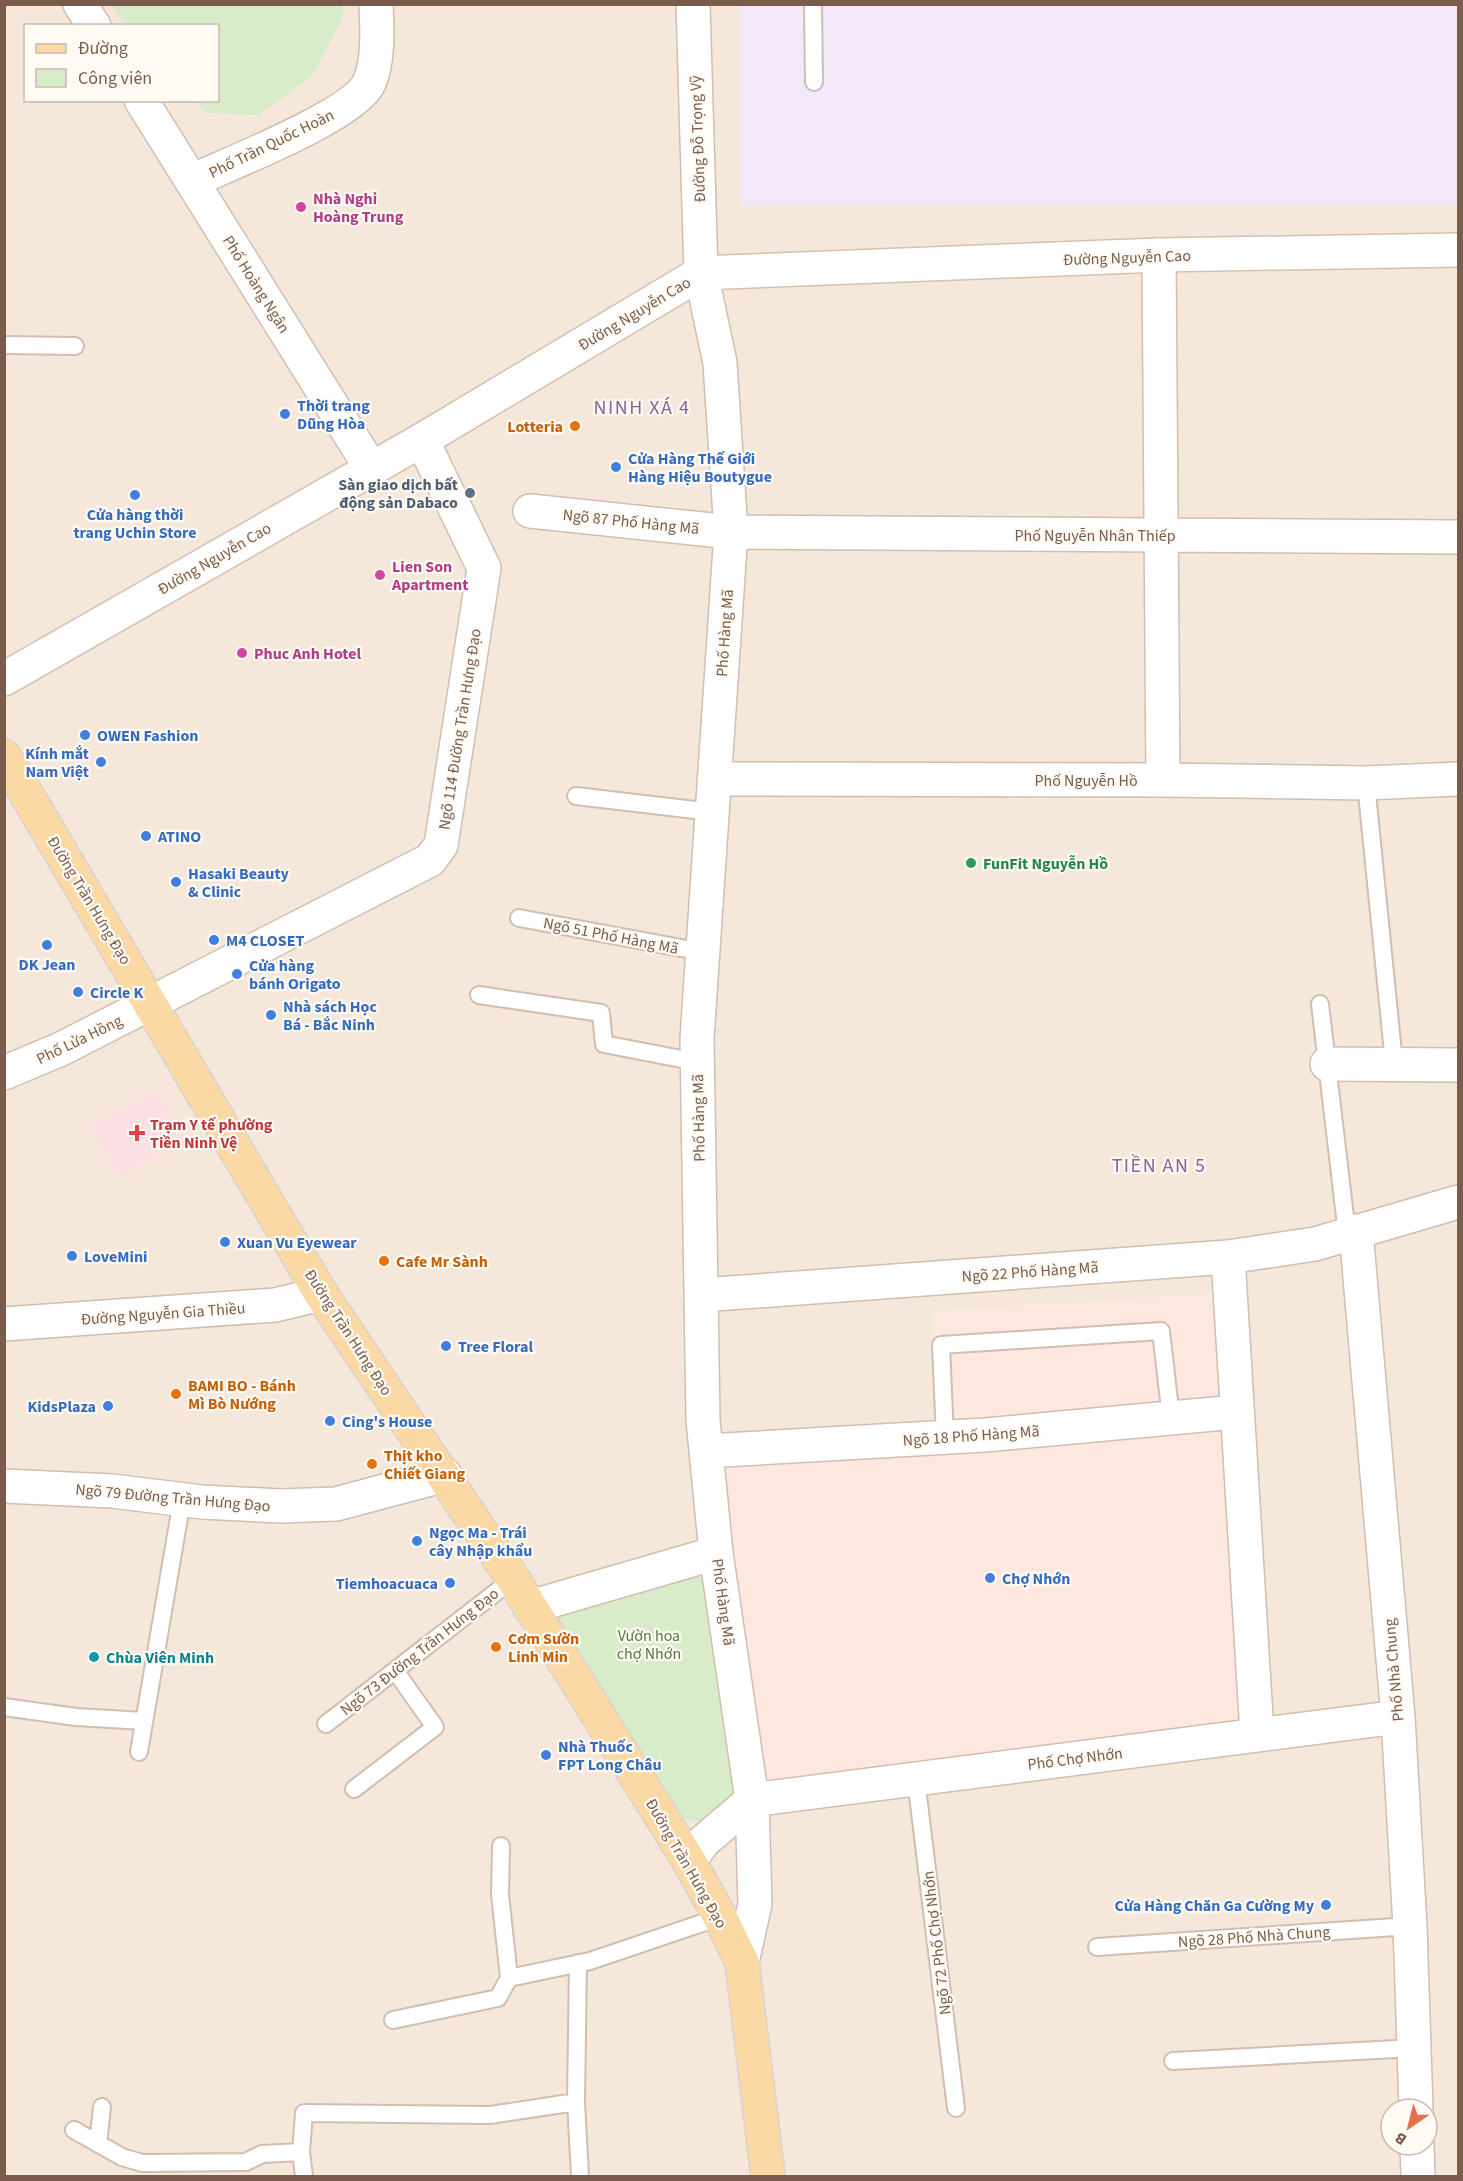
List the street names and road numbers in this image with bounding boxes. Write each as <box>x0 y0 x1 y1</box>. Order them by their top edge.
street label: Đường Đỗ Trọng Vỹ <box>685 75 711 203</box>
street label: Phố Trần Quốc Hoàn <box>205 104 338 184</box>
street label: Phố Hoàng Ngân <box>217 231 295 338</box>
street label: Đường Nguyễn Cao <box>1063 245 1191 271</box>
street label: Đường Nguyễn Cao <box>574 272 695 356</box>
street label: Ngõ 87 Phố Hàng Mã <box>562 504 700 540</box>
street label: Đường Nguyễn Cao <box>154 517 275 600</box>
street label: Phố Nguyễn Nhân Thiếp <box>1014 525 1176 547</box>
street label: Phố Hàng Mã <box>711 588 739 678</box>
street label: Ngõ 114 Đường Trần Hưng Đạo <box>433 627 487 831</box>
street label: Phố Nguyễn Hồ <box>1034 770 1138 792</box>
street label: Đường Trần Hưng Đạo <box>42 832 136 969</box>
street label: Ngõ 51 Phố Hàng Mã <box>541 912 680 960</box>
street label: Phố Lửa Hồng <box>33 1010 126 1070</box>
street label: Phố Hàng Mã <box>687 1074 711 1162</box>
street label: Ngõ 22 Phố Hàng Mã <box>961 1256 1099 1288</box>
street label: Đường Trần Hưng Đạo <box>299 1265 397 1400</box>
street label: Đường Nguyễn Gia Thiều <box>80 1297 246 1331</box>
street label: Ngõ 18 Phố Hàng Mã <box>902 1420 1040 1452</box>
street label: Ngõ 79 Đường Trần Hưng Đạo <box>74 1479 271 1517</box>
street label: Phố Hàng Mã <box>706 1557 740 1647</box>
street label: Ngõ 73 Đường Trần Hưng Đạo <box>336 1583 504 1721</box>
street label: Phố Nhà Chung <box>1379 1617 1409 1722</box>
street label: Phố Chợ Nhớn <box>1026 1742 1124 1776</box>
street label: Đường Trần Hưng Đạo <box>640 1795 732 1932</box>
street label: Ngõ 72 Phố Chợ Nhớn <box>917 1870 957 2016</box>
street label: Ngõ 28 Phố Nhà Chung <box>1177 1921 1331 1953</box>

